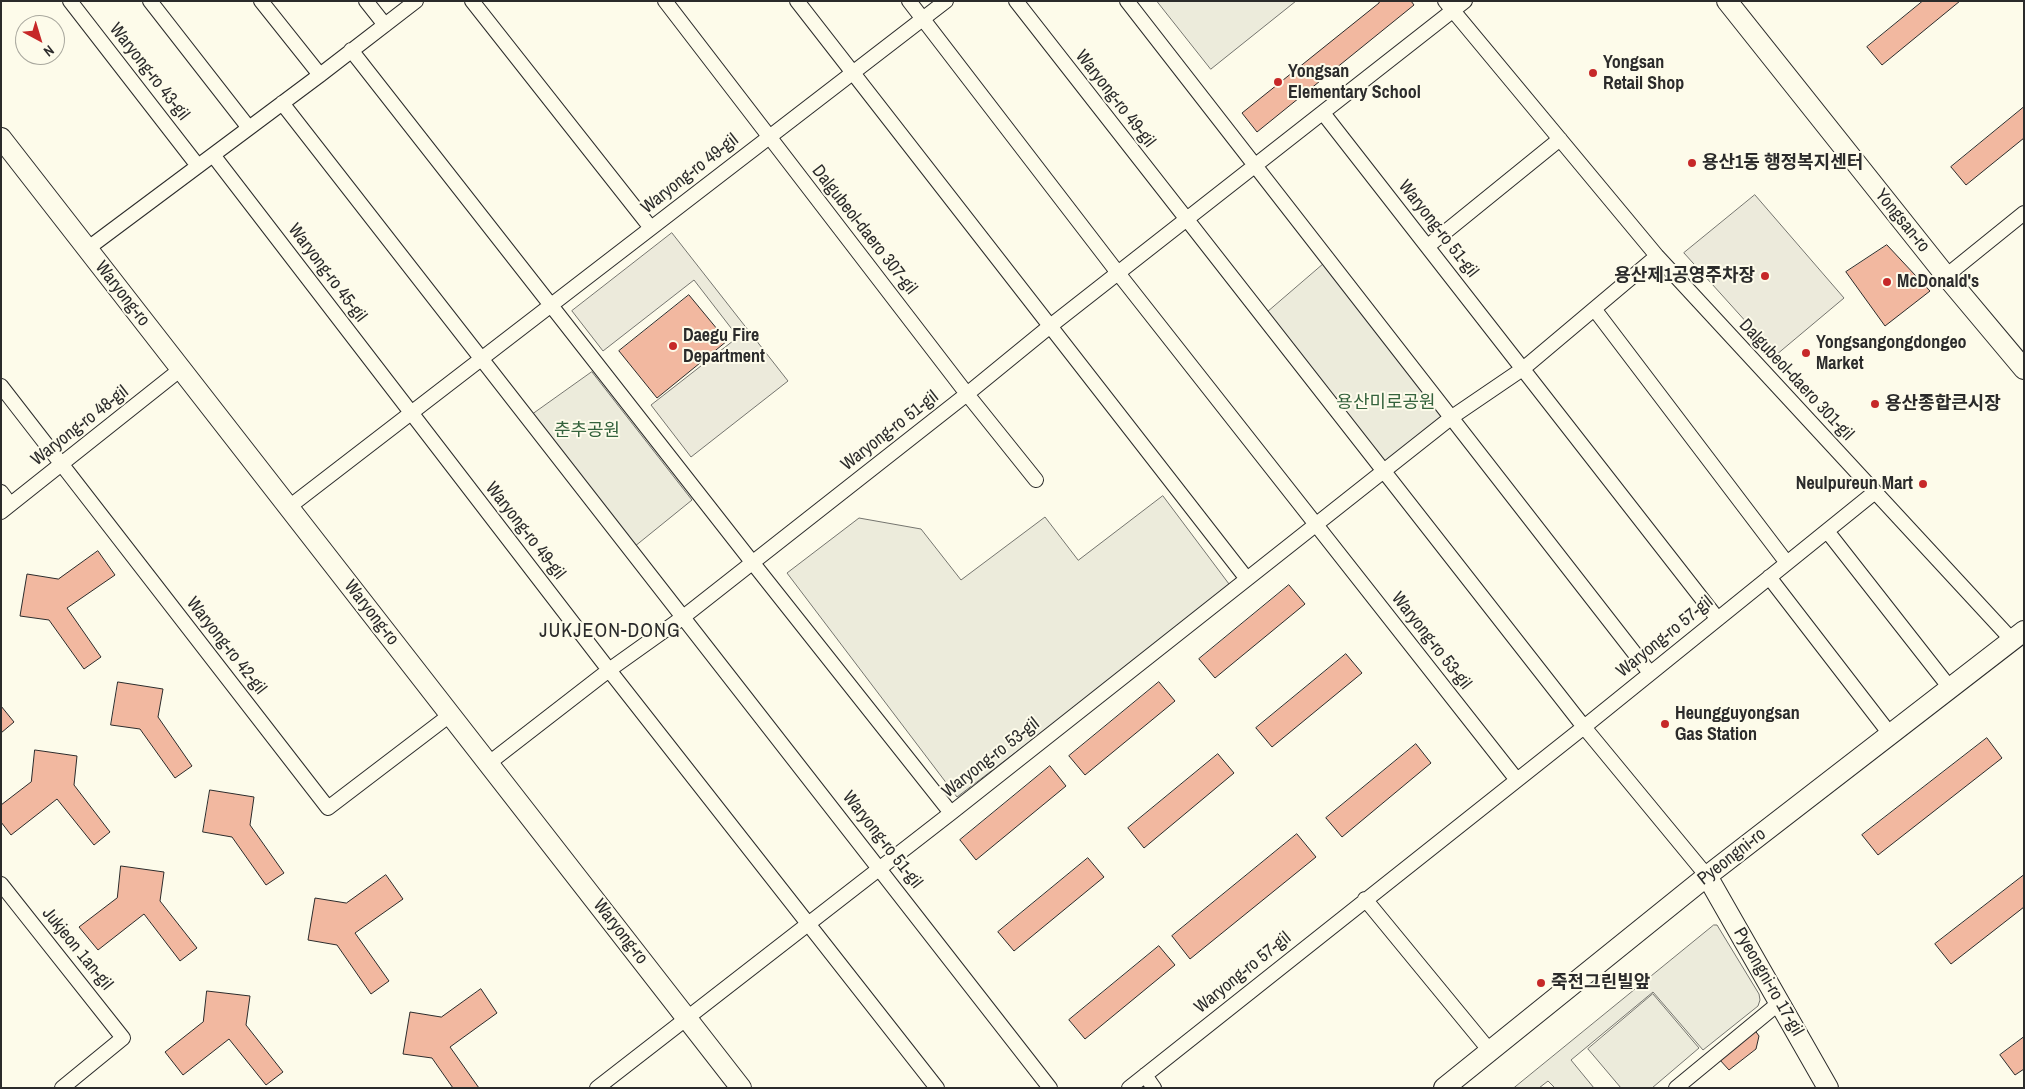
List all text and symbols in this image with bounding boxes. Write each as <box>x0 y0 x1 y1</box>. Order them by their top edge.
north arrow <box>15 15 65 65</box>
street label: Waryong-ro 43-gil <box>104 19 194 125</box>
text: N <box>40 41 58 60</box>
street label: Waryong-ro 49-gil <box>1070 46 1160 152</box>
place label: Yongsan Retail Shop <box>1603 52 1684 94</box>
place label: Yongsan Elementary School <box>1288 61 1421 104</box>
marker: Yongsan Retail Shop <box>1587 67 1599 79</box>
marker: Yongsan Elementary School <box>1272 76 1284 88</box>
street label: Waryong-ro 49-gil <box>637 129 743 219</box>
place label: 용산1동 행정복지센터 <box>1702 152 1863 174</box>
marker: 용산1동 행정복지센터 <box>1686 157 1698 169</box>
street label: Dalgubeol-daero 307-gil <box>807 161 921 299</box>
street label: Waryong-ro 51-gil <box>1393 176 1483 282</box>
street label: Yongsan-ro <box>1870 185 1934 257</box>
street label: Waryong-ro 45-gil <box>283 220 371 326</box>
street label: Waryong-ro <box>90 257 154 331</box>
place label: 용산제1공영주차장 <box>1614 265 1755 287</box>
marker: 용산제1공영주차장 <box>1759 270 1771 282</box>
place label: McDonald's <box>1897 271 1979 293</box>
marker: McDonald's <box>1881 276 1893 288</box>
street label: Dalgubeol-daero 301-gil <box>1734 315 1858 445</box>
place label: Daegu Fire Department <box>683 325 765 368</box>
place label: Yongsangongdongeo Market <box>1816 332 1967 374</box>
marker: Daegu Fire Department <box>667 340 679 352</box>
marker: Yongsangongdongeo Market <box>1800 347 1812 359</box>
street label: Waryong-ro 48-gil <box>27 381 133 471</box>
street label: Waryong-ro 51-gil <box>837 386 943 476</box>
park label: 용산미로공원 <box>1336 392 1436 414</box>
place label: 용산종합큰시장 <box>1885 393 2001 415</box>
marker: 용산종합큰시장 <box>1869 398 1881 410</box>
park label: 춘추공원 <box>554 420 620 442</box>
place label: Neulpureun Mart <box>1796 473 1913 495</box>
street label: Waryong-ro 49-gil <box>480 478 570 584</box>
marker: Neulpureun Mart <box>1917 478 1929 490</box>
street label: Waryong-ro <box>339 576 403 650</box>
street label: Waryong-ro 53-gil <box>1386 588 1476 694</box>
street label: Waryong-ro 57-gil <box>1613 592 1717 682</box>
street label: Waryong-ro 42-gil <box>181 593 271 699</box>
district label: JUKJEON-DONG <box>538 620 682 644</box>
place label: Heungguyongsan Gas Station <box>1675 703 1800 746</box>
street label: Waryong-ro 53-gil <box>938 713 1044 803</box>
marker: Heungguyongsan Gas Station <box>1659 718 1671 730</box>
street label: Waryong-ro 51-gil <box>837 787 927 893</box>
street label: Pyeongni-ro <box>1694 824 1770 890</box>
street label: Waryong-ro <box>588 895 652 969</box>
street label: Jukjeon 1an-gil <box>37 903 117 995</box>
street label: Pyeongni-ro 17-gil <box>1728 924 1808 1040</box>
street label: Waryong-ro 57-gil <box>1191 928 1295 1018</box>
place label: 죽전그린빌앞 <box>1551 972 1650 994</box>
marker: 죽전그린빌앞 <box>1535 977 1547 989</box>

